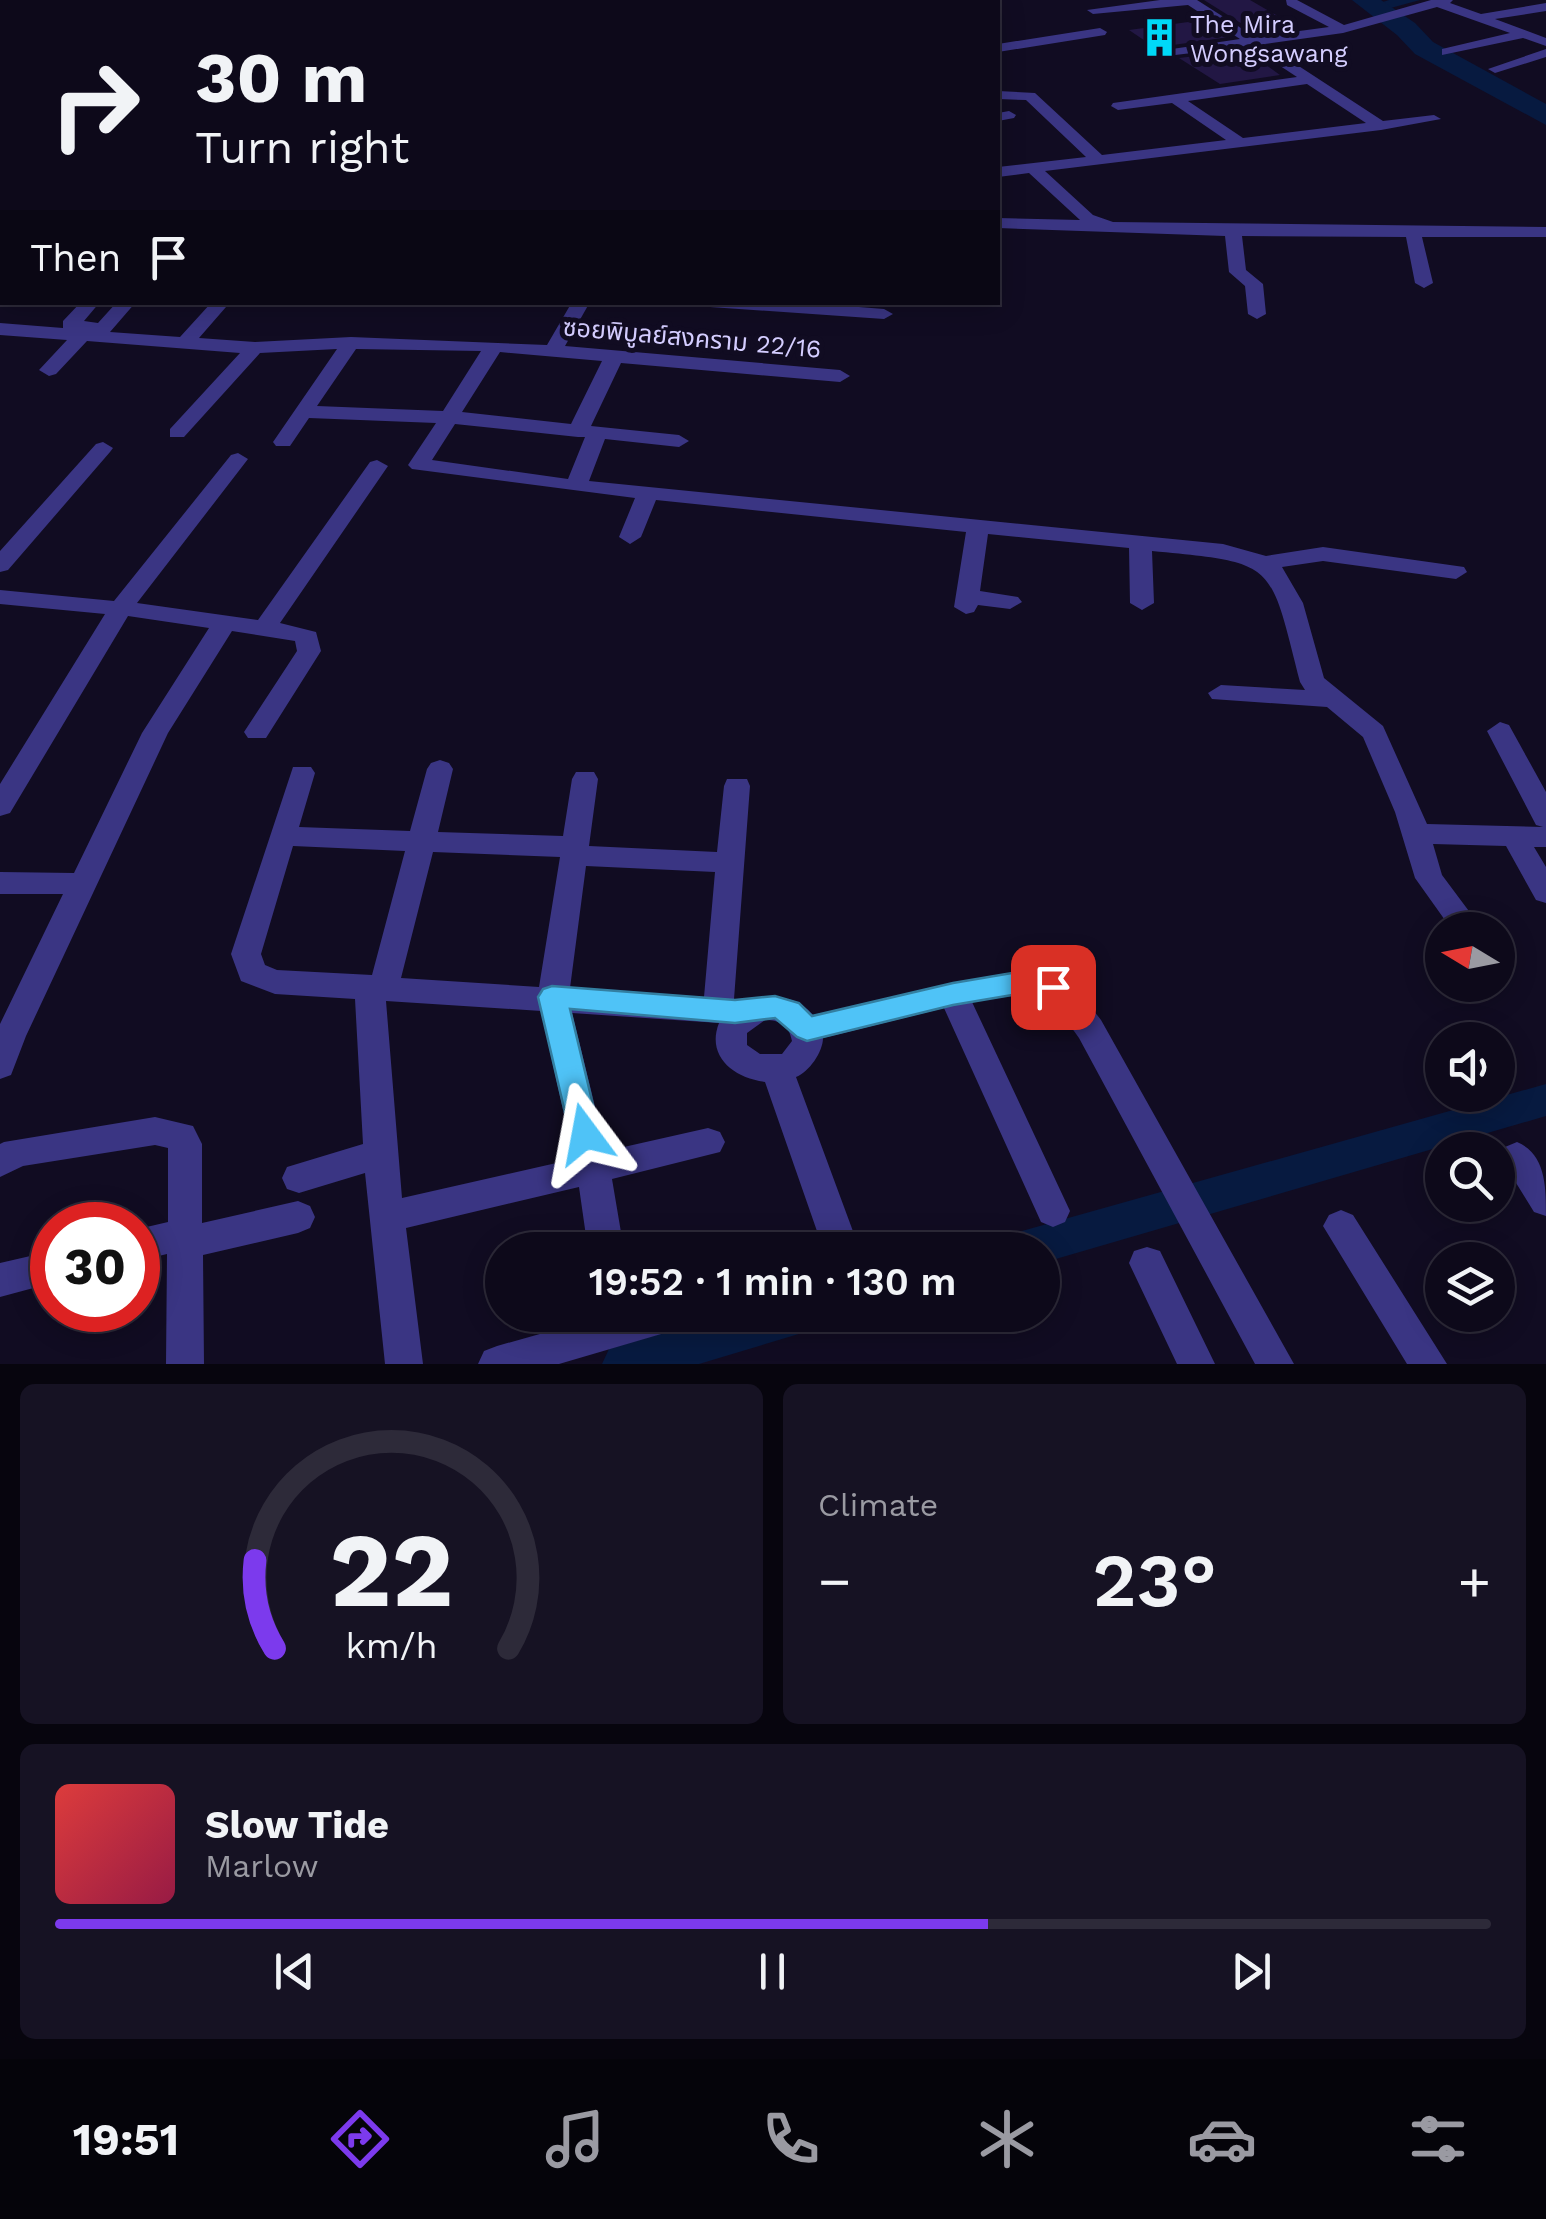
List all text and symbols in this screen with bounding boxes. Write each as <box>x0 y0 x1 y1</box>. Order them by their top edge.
place label: The Mira Wongsawang <box>1190 10 1348 68</box>
building icon: The Mira Wongsawang <box>1139 17 1181 59</box>
text: 30 m <box>195 37 367 119</box>
icon: right <box>30 40 160 170</box>
text: Turn right <box>195 121 409 174</box>
icon: arrive <box>141 230 196 285</box>
text: Then <box>30 236 121 280</box>
street label: ซอยพิบูลย์สงคราม 22/16 <box>562 312 822 365</box>
north arrow <box>1425 912 1515 1002</box>
map controls <box>1425 912 1515 1332</box>
pin <box>1011 945 1096 1030</box>
icon: arrive <box>1026 960 1081 1015</box>
button: sound <box>1425 1022 1515 1112</box>
position arrow <box>533 1082 637 1186</box>
button: search <box>1425 1132 1515 1222</box>
speed limit sign: 30 <box>30 1202 160 1332</box>
button: layers <box>1425 1242 1515 1332</box>
text: 19:52 · 1 min · 130 m <box>589 1260 956 1304</box>
text: Climate <box>818 1486 938 1524</box>
text: 22 <box>330 1509 453 1631</box>
text: 23° <box>1092 1536 1217 1624</box>
text: − <box>818 1549 851 1613</box>
text: + <box>1458 1549 1491 1613</box>
text: km/h <box>345 1625 438 1667</box>
text: Slow Tide <box>205 1803 389 1847</box>
text: Marlow <box>205 1847 319 1885</box>
icon: previous <box>267 1944 322 1999</box>
icon: pause <box>745 1944 800 1999</box>
icon: next <box>1224 1944 1279 1999</box>
icon: directions <box>325 2104 395 2174</box>
icon: music <box>540 2104 610 2174</box>
icon: phone <box>756 2104 826 2174</box>
icon: climate <box>972 2104 1042 2174</box>
icon: car <box>1187 2104 1257 2174</box>
icon: filters <box>1403 2104 1473 2174</box>
text: 19:51 <box>73 2113 179 2166</box>

